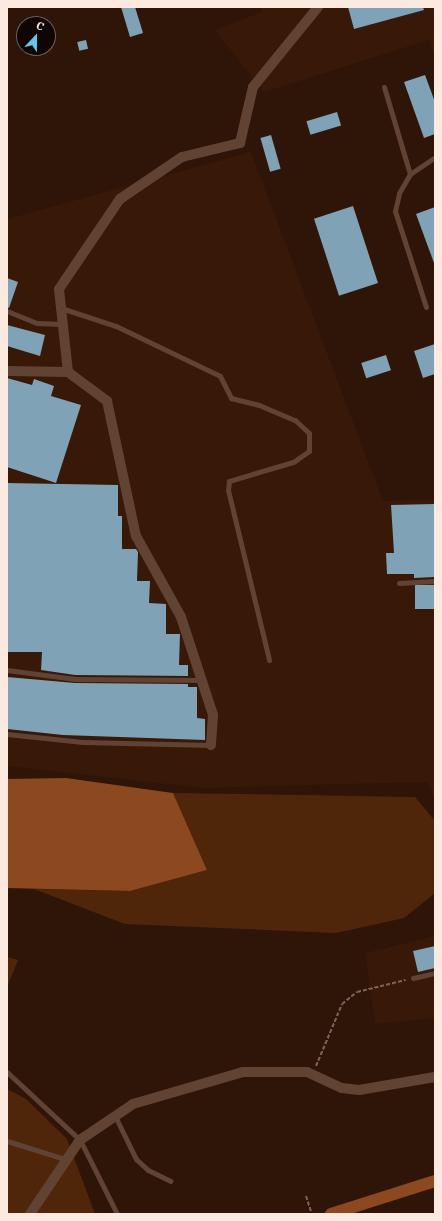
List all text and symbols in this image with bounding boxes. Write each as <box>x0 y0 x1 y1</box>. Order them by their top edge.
north arrow <box>16 16 56 56</box>
text: С <box>34 18 46 34</box>

